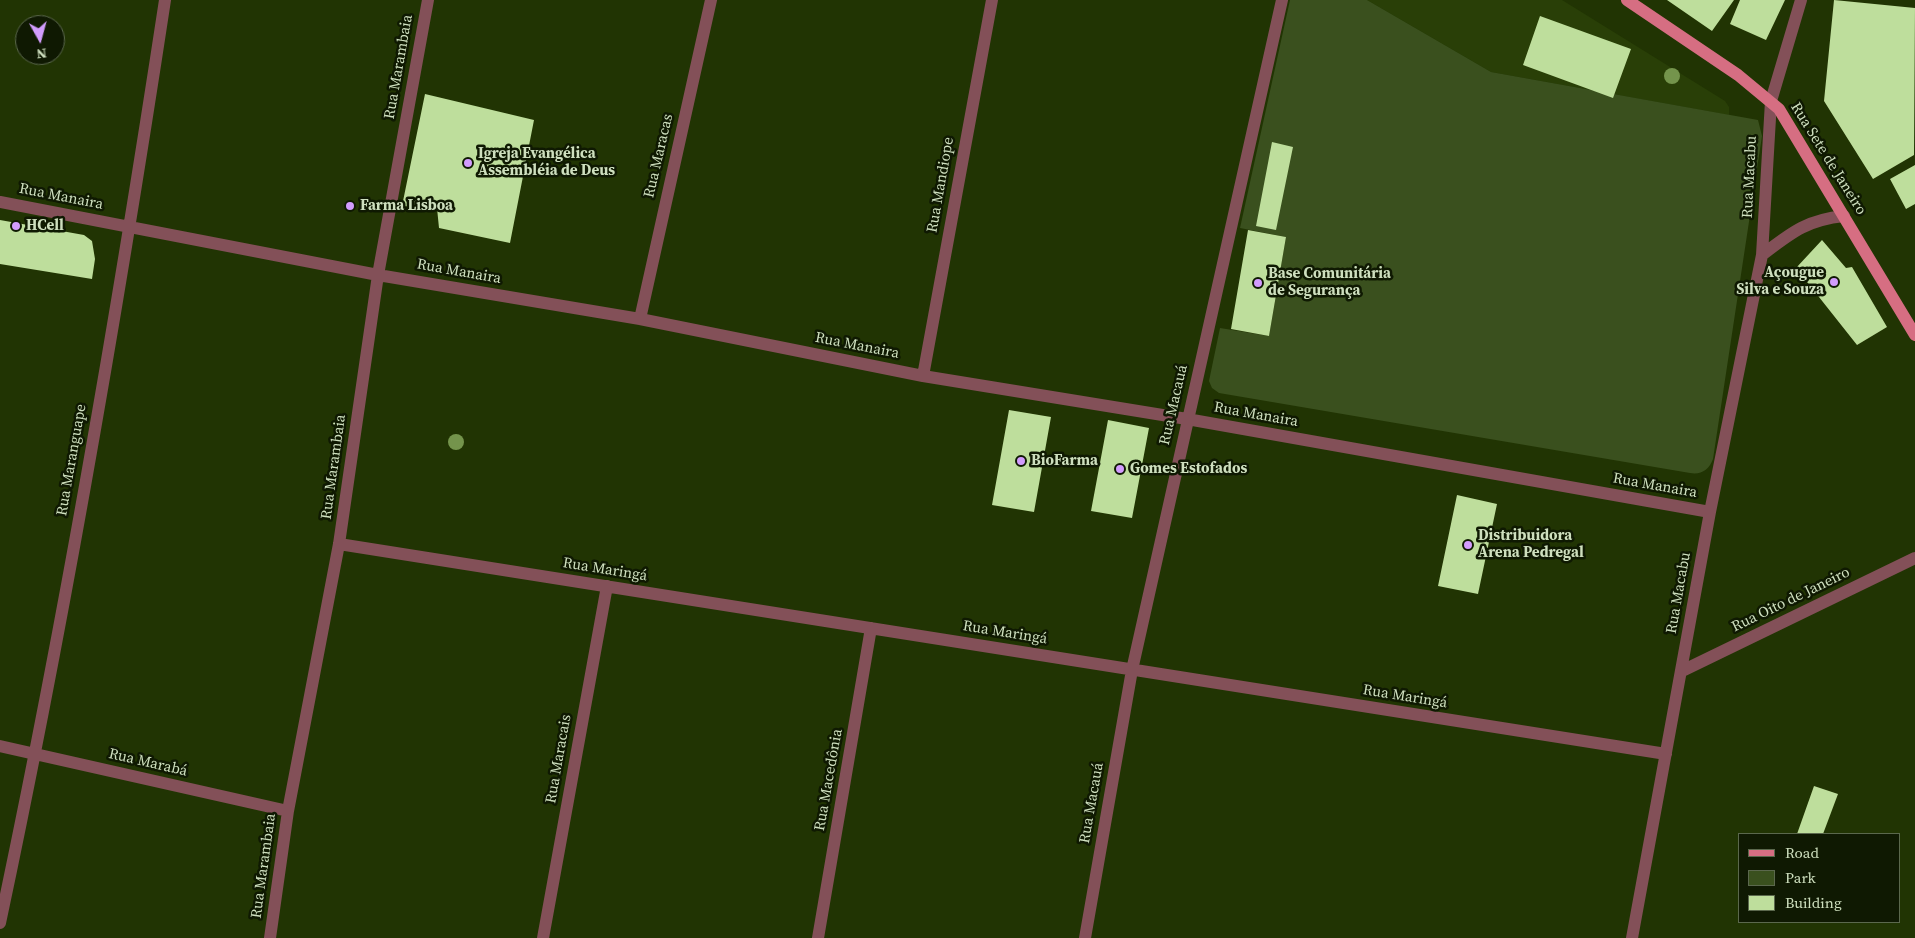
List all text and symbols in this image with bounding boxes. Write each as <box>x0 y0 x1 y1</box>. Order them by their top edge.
street label: Rua Marambaia <box>381 13 417 121</box>
north arrow <box>15 15 65 65</box>
text: N <box>35 43 48 64</box>
street label: Rua Sete de Janeiro <box>1786 100 1870 218</box>
street label: Rua Maracas <box>641 112 677 200</box>
street label: Rua Macabu <box>1739 135 1761 219</box>
street label: Rua Mandiope <box>924 136 958 234</box>
place label: Igreja Evangélica Assembléia de Deus <box>478 145 615 180</box>
marker: Igreja Evangélica Assembléia de Deus <box>462 157 474 169</box>
street label: Rua Manaira <box>17 180 105 214</box>
place label: Farma Lisboa <box>360 197 453 215</box>
marker: Farma Lisboa <box>344 200 356 212</box>
place label: HCell <box>26 217 64 235</box>
marker: HCell <box>10 220 22 232</box>
street label: Rua Manaira <box>415 256 503 288</box>
place label: Açougue Silva e Souza <box>1736 264 1824 299</box>
place label: Base Comunitária de Segurança <box>1268 265 1391 300</box>
marker: Açougue Silva e Souza <box>1828 276 1840 288</box>
marker: Base Comunitária de Segurança <box>1252 277 1264 289</box>
street label: Rua Manaira <box>813 329 901 363</box>
street label: Rua Macauá <box>1156 363 1192 447</box>
street label: Rua Manaira <box>1212 399 1300 431</box>
street label: Rua Maranguape <box>53 403 91 517</box>
street label: Rua Marambaia <box>318 413 350 521</box>
place label: BioFarma <box>1031 452 1098 470</box>
marker: BioFarma <box>1015 455 1027 467</box>
place label: Gomes Estofados <box>1130 460 1247 478</box>
marker: Gomes Estofados <box>1114 463 1126 475</box>
street label: Rua Manaira <box>1611 470 1699 502</box>
place label: Distribuidora Arena Pedregal <box>1478 527 1584 562</box>
marker: Distribuidora Arena Pedregal <box>1462 539 1474 551</box>
street label: Rua Macabu <box>1663 551 1695 635</box>
street label: Rua Maringá <box>561 554 649 586</box>
street label: Rua Oito de Janeiro <box>1729 564 1853 636</box>
street label: Rua Maringá <box>961 617 1049 649</box>
street label: Rua Maringá <box>1361 681 1449 713</box>
street label: Rua Maracais <box>542 713 576 805</box>
street label: Rua Macedônia <box>811 728 847 832</box>
street label: Rua Marabá <box>107 745 189 781</box>
street label: Rua Macauá <box>1076 761 1108 845</box>
street label: Rua Marambaia <box>248 812 280 920</box>
legend <box>1738 833 1900 923</box>
text: Road <box>1785 842 1819 863</box>
text: Park <box>1785 867 1816 888</box>
text: Building <box>1785 892 1842 913</box>

